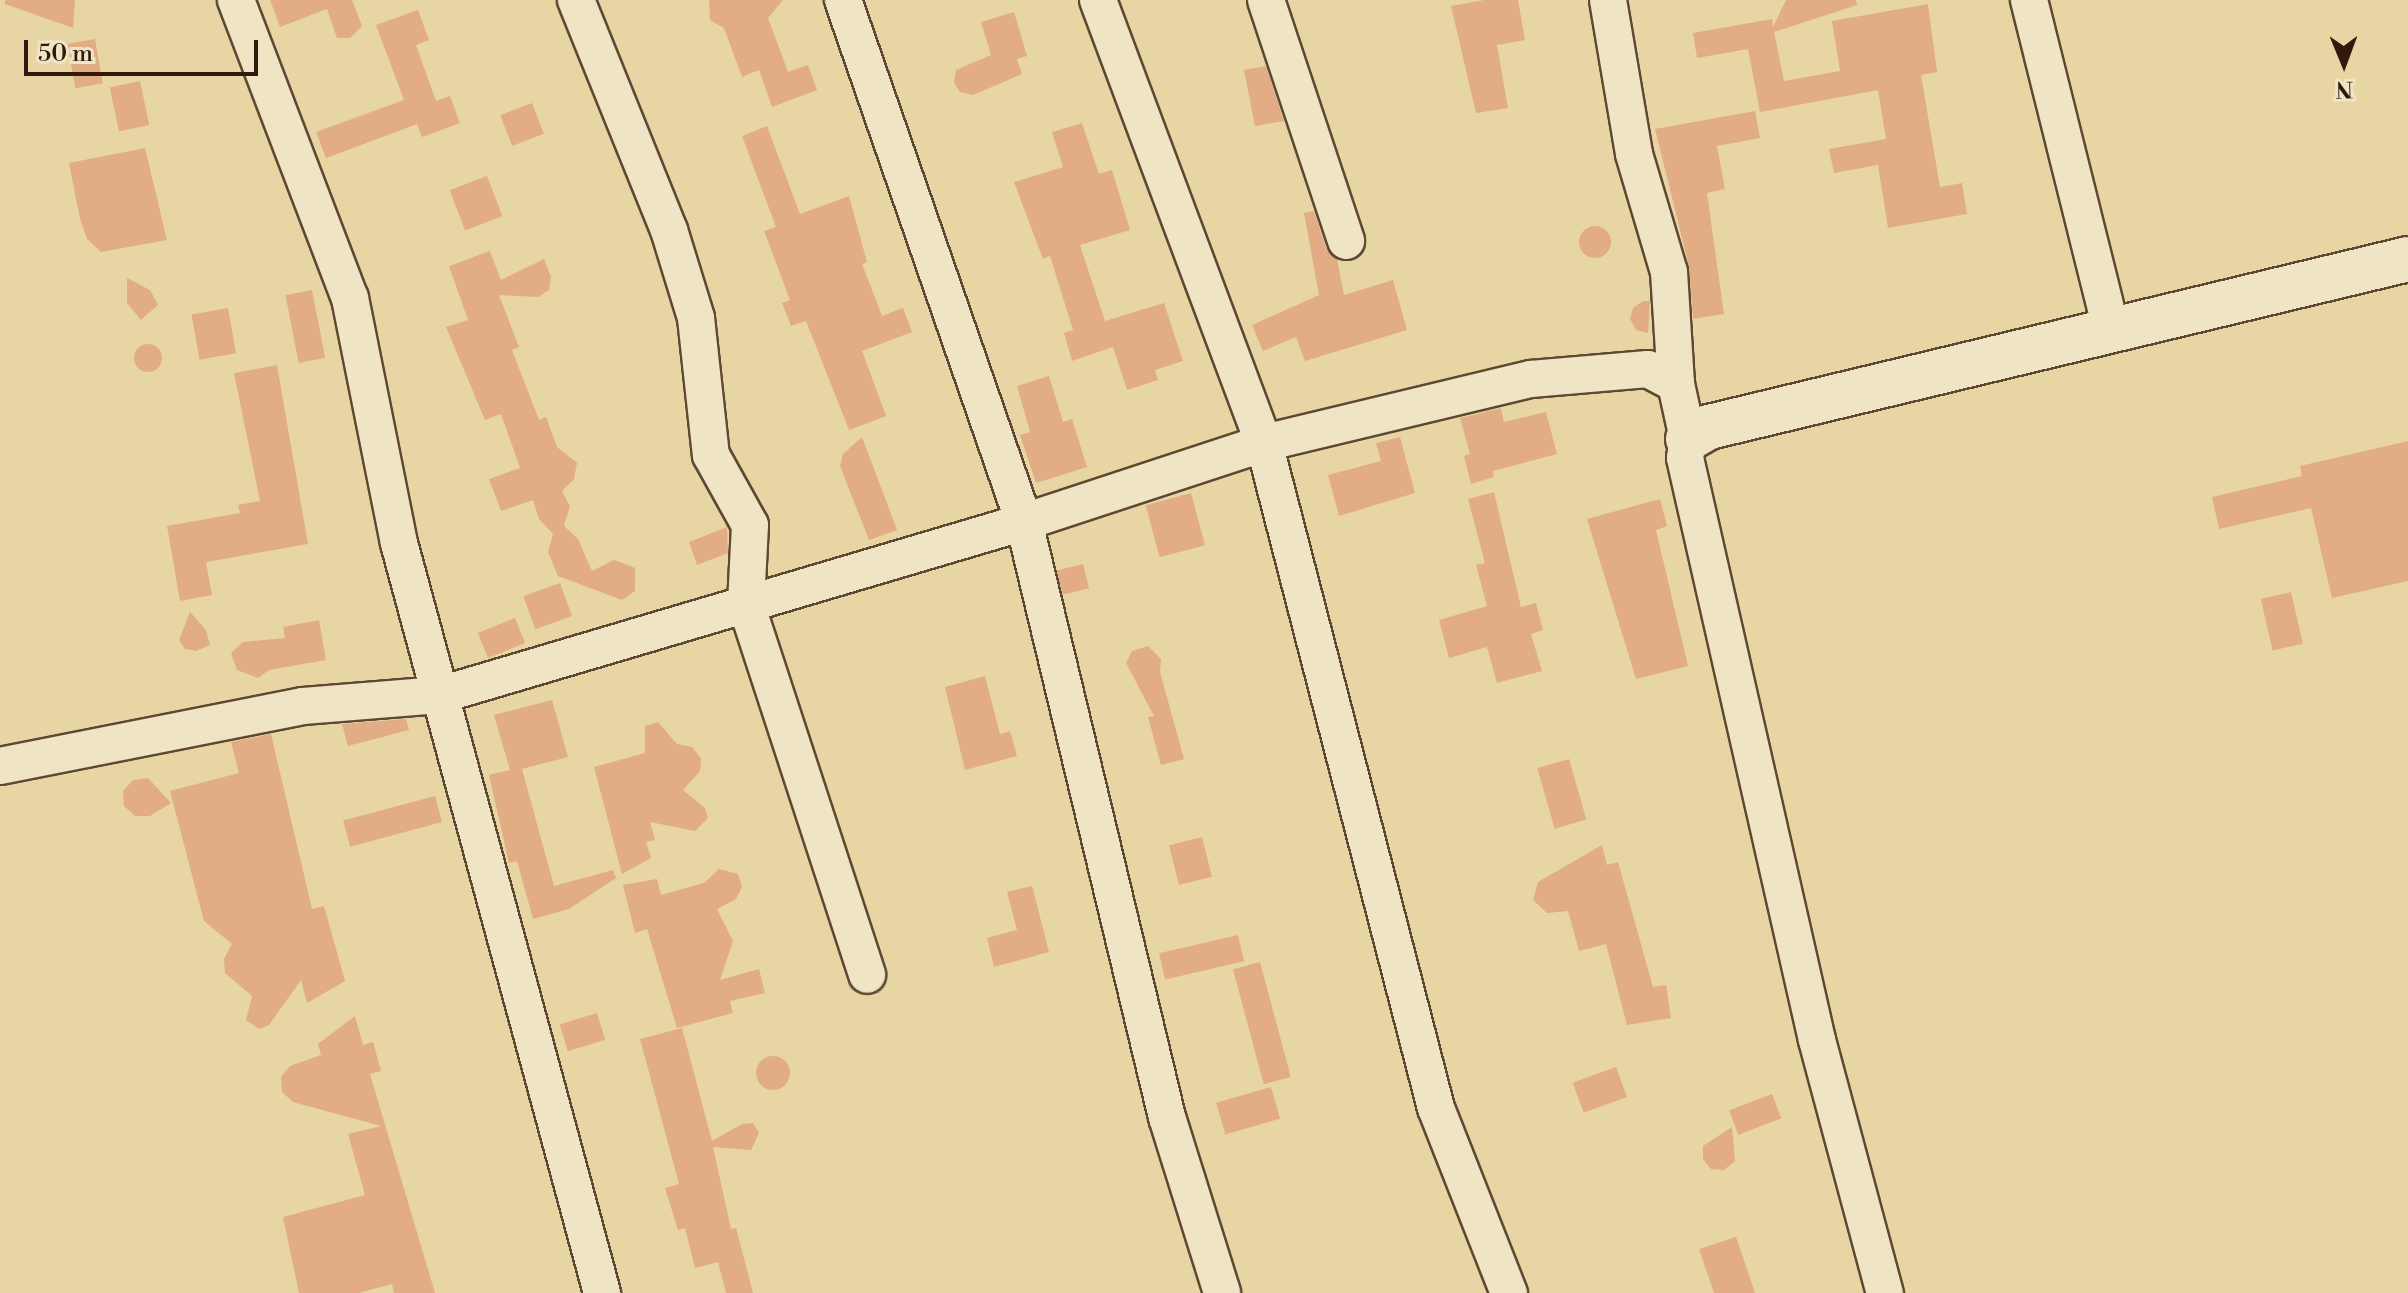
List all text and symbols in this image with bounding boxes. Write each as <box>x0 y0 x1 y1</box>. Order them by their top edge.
scale bar <box>28 24 262 74</box>
north arrow <box>2304 24 2384 104</box>
text: 50 m <box>38 39 93 69</box>
text: N <box>2335 75 2353 102</box>

